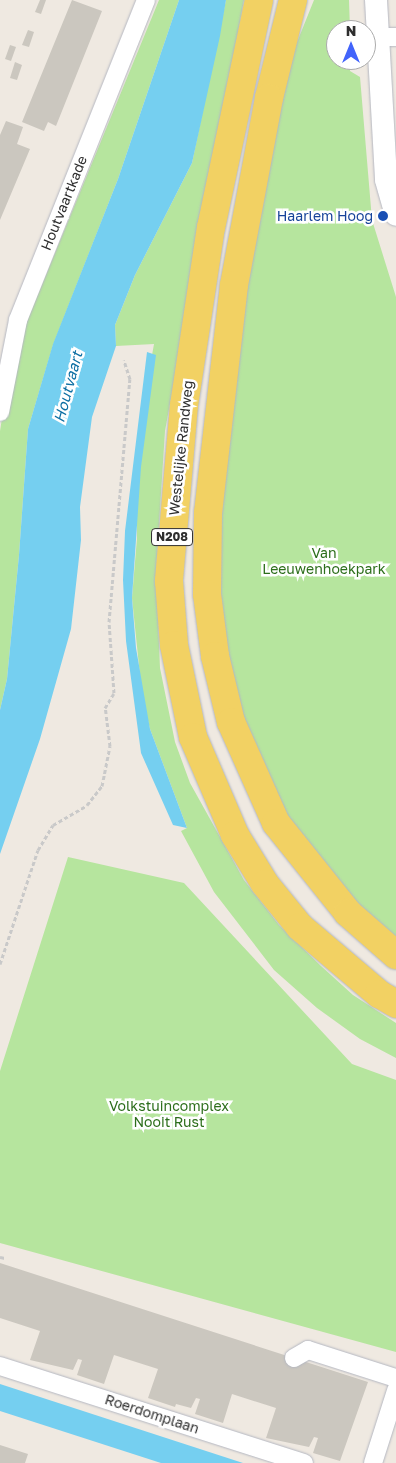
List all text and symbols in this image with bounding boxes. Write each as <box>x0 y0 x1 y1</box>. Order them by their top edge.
north arrow <box>326 20 376 70</box>
text: N <box>346 22 356 39</box>
street label: Houtvaartkade <box>37 153 91 253</box>
place label: Haarlem Hoog <box>277 208 373 224</box>
marker: Haarlem Hoog <box>377 210 389 222</box>
water label: Houtvaart <box>50 349 86 425</box>
street label: Westelijke Randweg <box>166 380 196 516</box>
road number: N208 <box>151 528 193 546</box>
park label: Van Leeuwenhoekpark <box>262 545 386 578</box>
park label: Volkstuincomplex Nooit Rust <box>109 1098 229 1130</box>
street label: Roerdomplaan <box>103 1391 201 1437</box>

